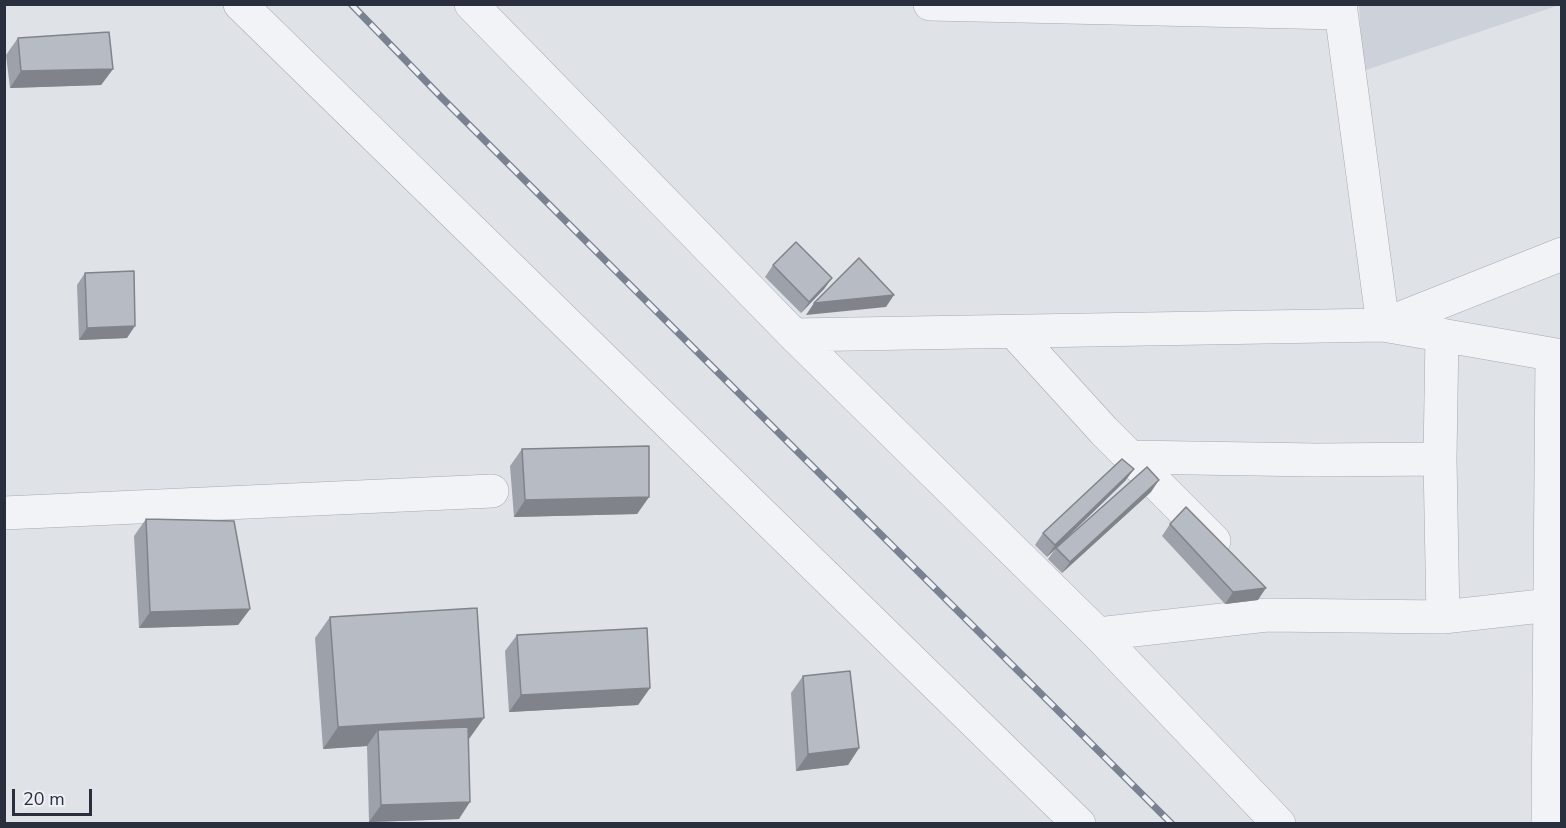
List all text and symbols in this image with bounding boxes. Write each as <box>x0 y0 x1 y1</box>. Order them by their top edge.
scale bar <box>15 777 94 815</box>
text: 20 m <box>23 787 65 811</box>

